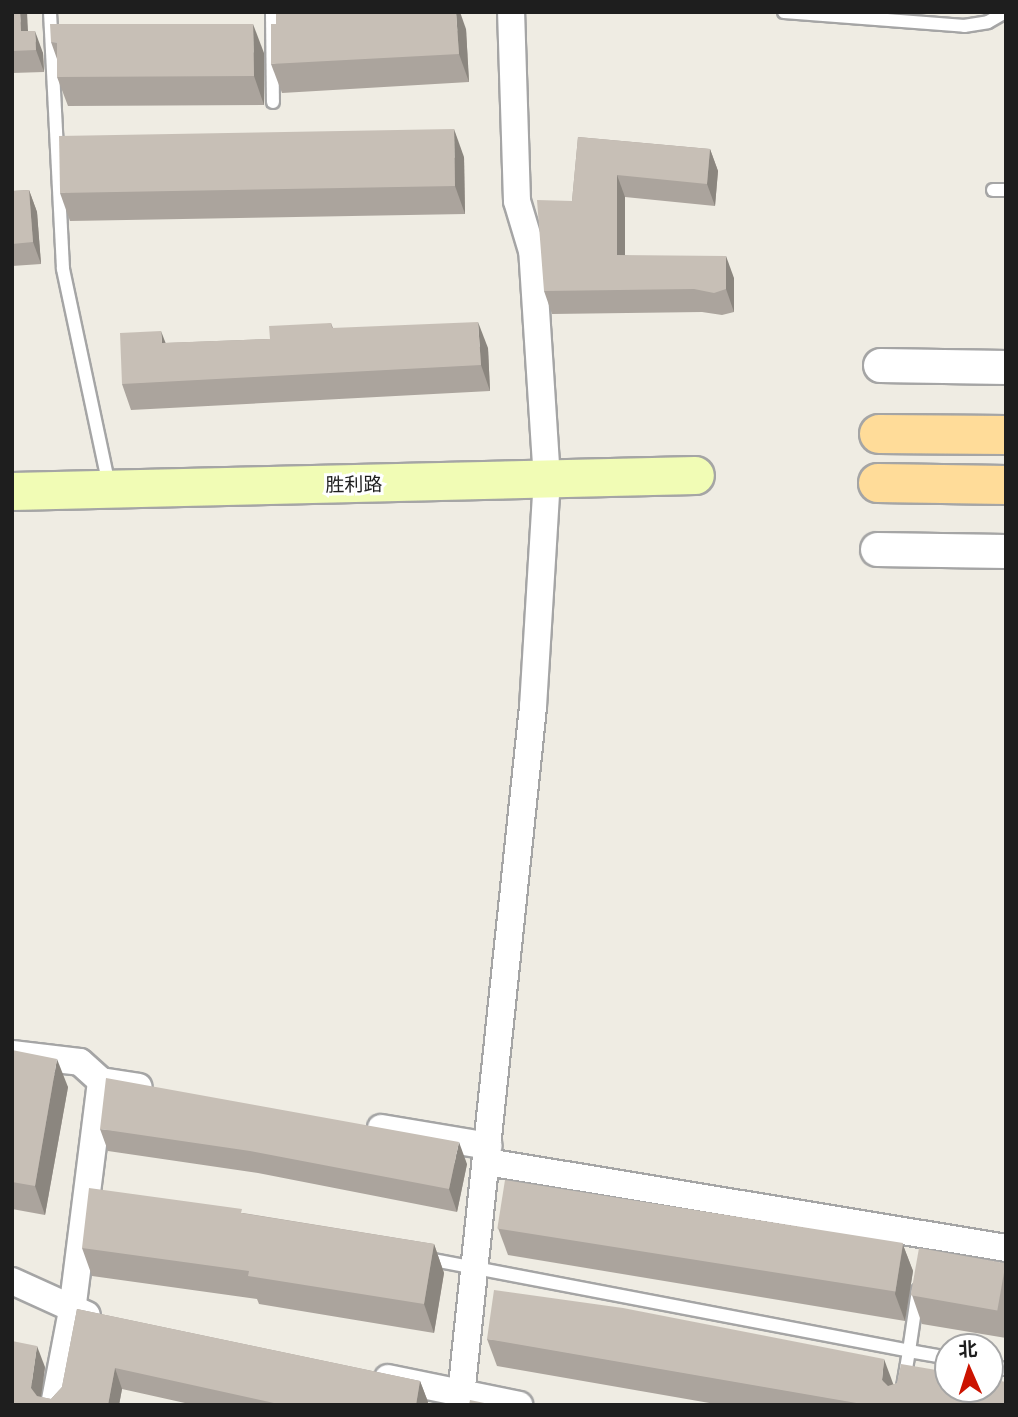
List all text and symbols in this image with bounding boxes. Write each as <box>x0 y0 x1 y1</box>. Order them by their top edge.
street label: 胜利路 <box>325 472 383 496</box>
north arrow <box>934 1333 1004 1403</box>
text: 北 <box>958 1337 978 1361</box>

